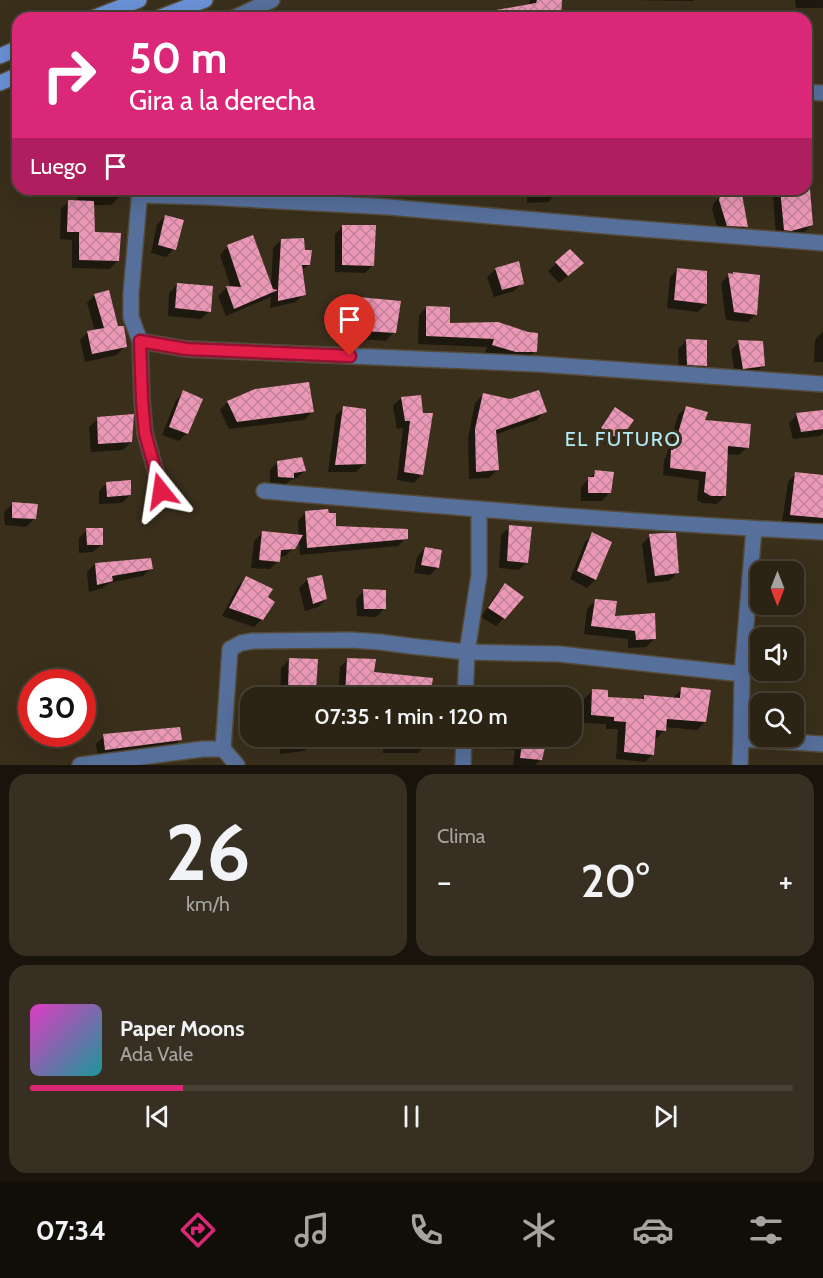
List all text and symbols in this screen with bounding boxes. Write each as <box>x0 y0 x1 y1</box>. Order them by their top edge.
text: 50 m <box>129 32 227 84</box>
icon: right <box>30 36 108 114</box>
text: Gira a la derecha <box>129 84 315 117</box>
icon: arrive <box>99 150 132 183</box>
text: Luego <box>30 153 87 180</box>
pin <box>324 294 375 356</box>
icon: arrive <box>333 303 366 336</box>
district label: EL FUTURO <box>565 427 681 451</box>
position arrow <box>129 459 193 523</box>
north arrow <box>750 561 804 615</box>
map controls <box>750 561 804 747</box>
button: sound <box>750 627 804 681</box>
speed limit sign: 30 <box>18 669 96 747</box>
button: search <box>750 693 804 747</box>
text: 07:35 · 1 min · 120 m <box>314 703 508 730</box>
text: 26 <box>165 805 251 900</box>
text: Clima <box>437 824 485 848</box>
text: 20° <box>581 854 649 908</box>
text: − <box>437 861 452 901</box>
text: + <box>778 861 793 901</box>
text: km/h <box>186 892 230 916</box>
text: Paper Moons <box>120 1015 244 1042</box>
text: Ada Vale <box>120 1042 193 1066</box>
icon: previous <box>141 1100 174 1133</box>
icon: pause <box>395 1100 428 1133</box>
icon: next <box>649 1100 682 1133</box>
icon: directions <box>177 1209 219 1251</box>
icon: music <box>291 1209 333 1251</box>
icon: phone <box>405 1209 447 1251</box>
icon: climate <box>518 1209 560 1251</box>
icon: car <box>632 1209 674 1251</box>
icon: filters <box>745 1209 787 1251</box>
text: 07:34 <box>36 1214 106 1247</box>

